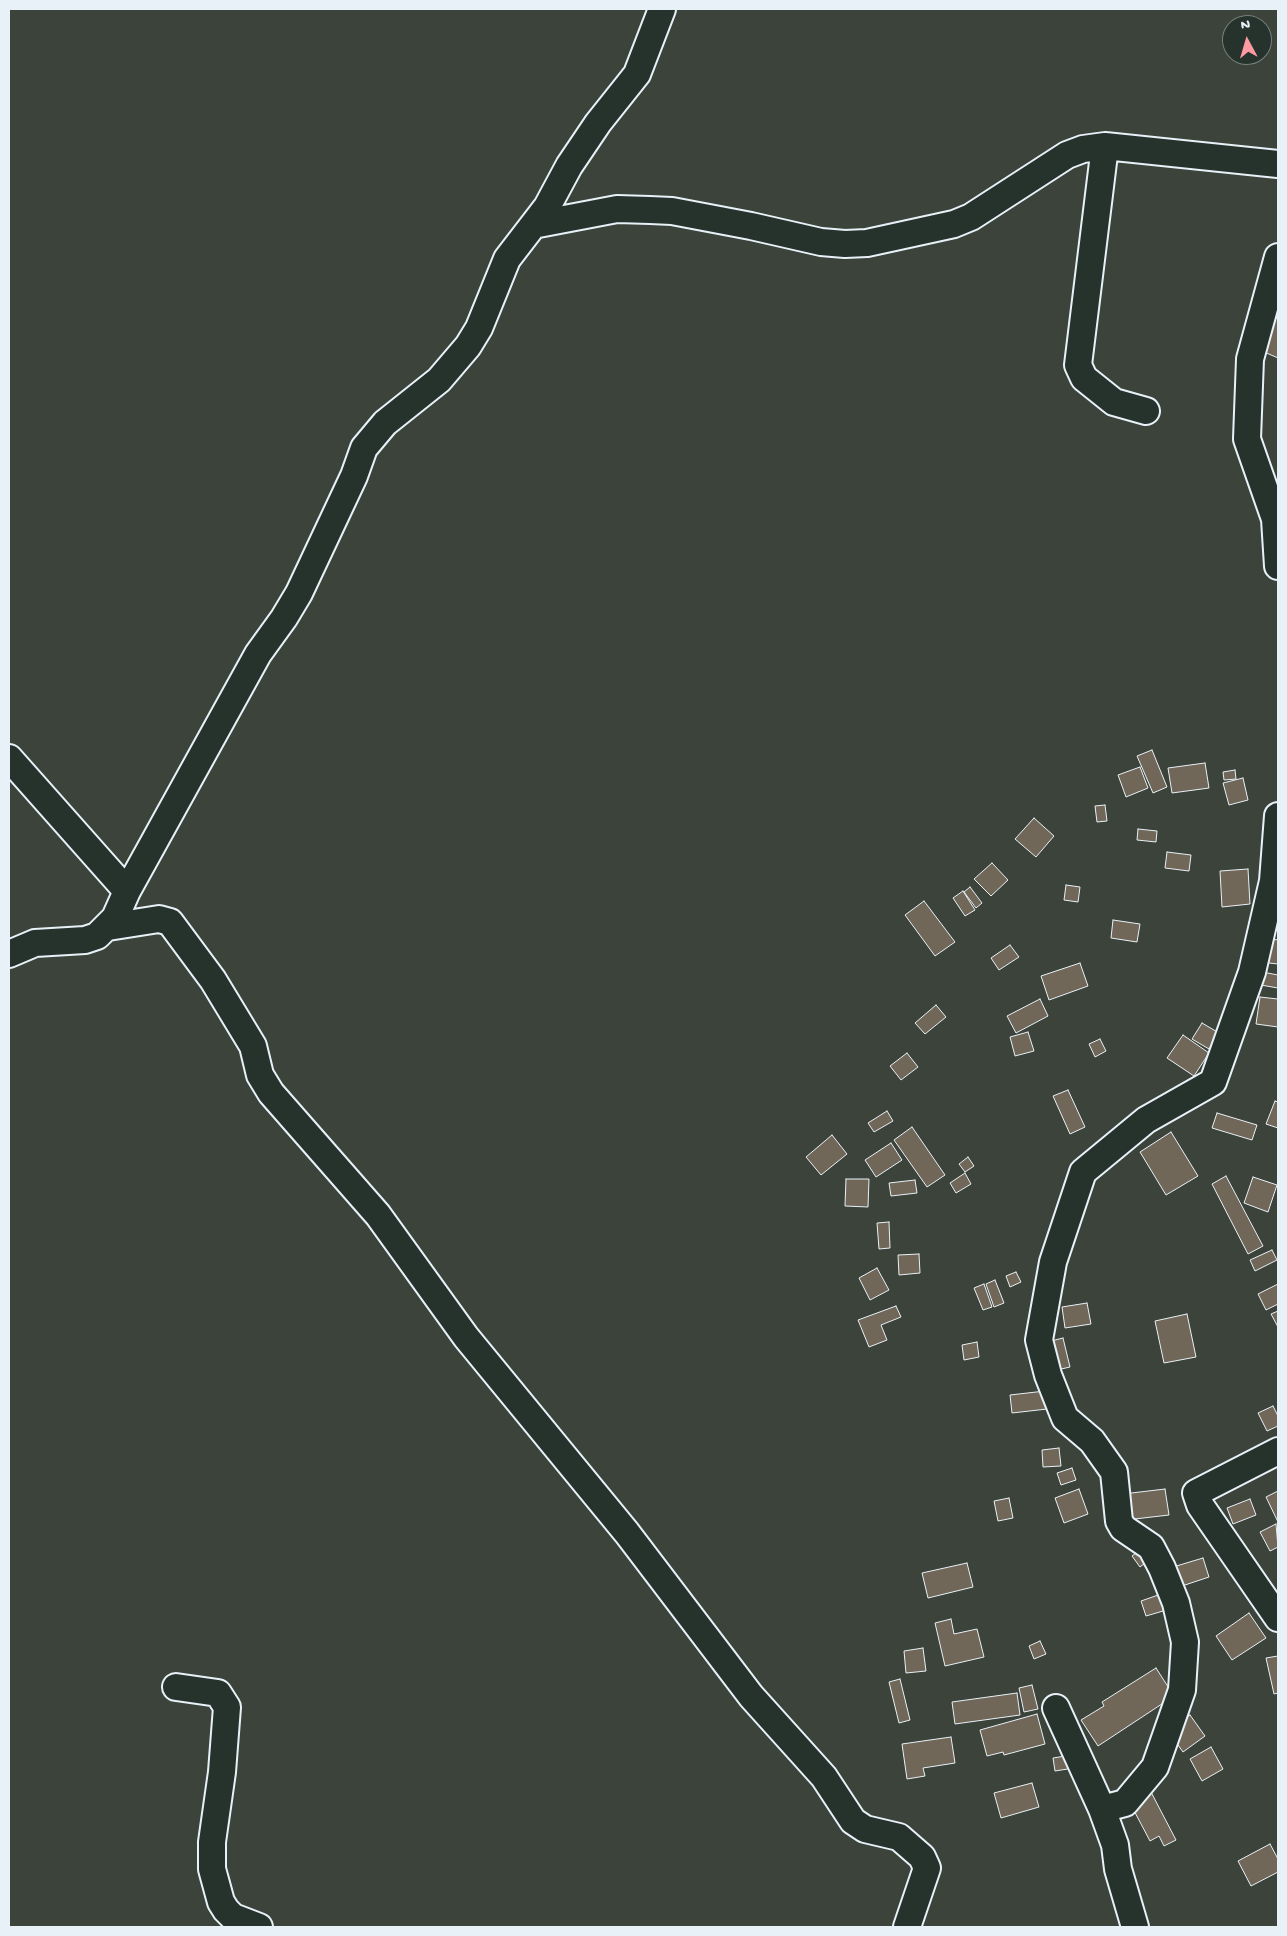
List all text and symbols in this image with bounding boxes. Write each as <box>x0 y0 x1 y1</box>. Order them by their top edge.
north arrow <box>1222 15 1272 65</box>
text: N <box>1240 17 1251 35</box>

